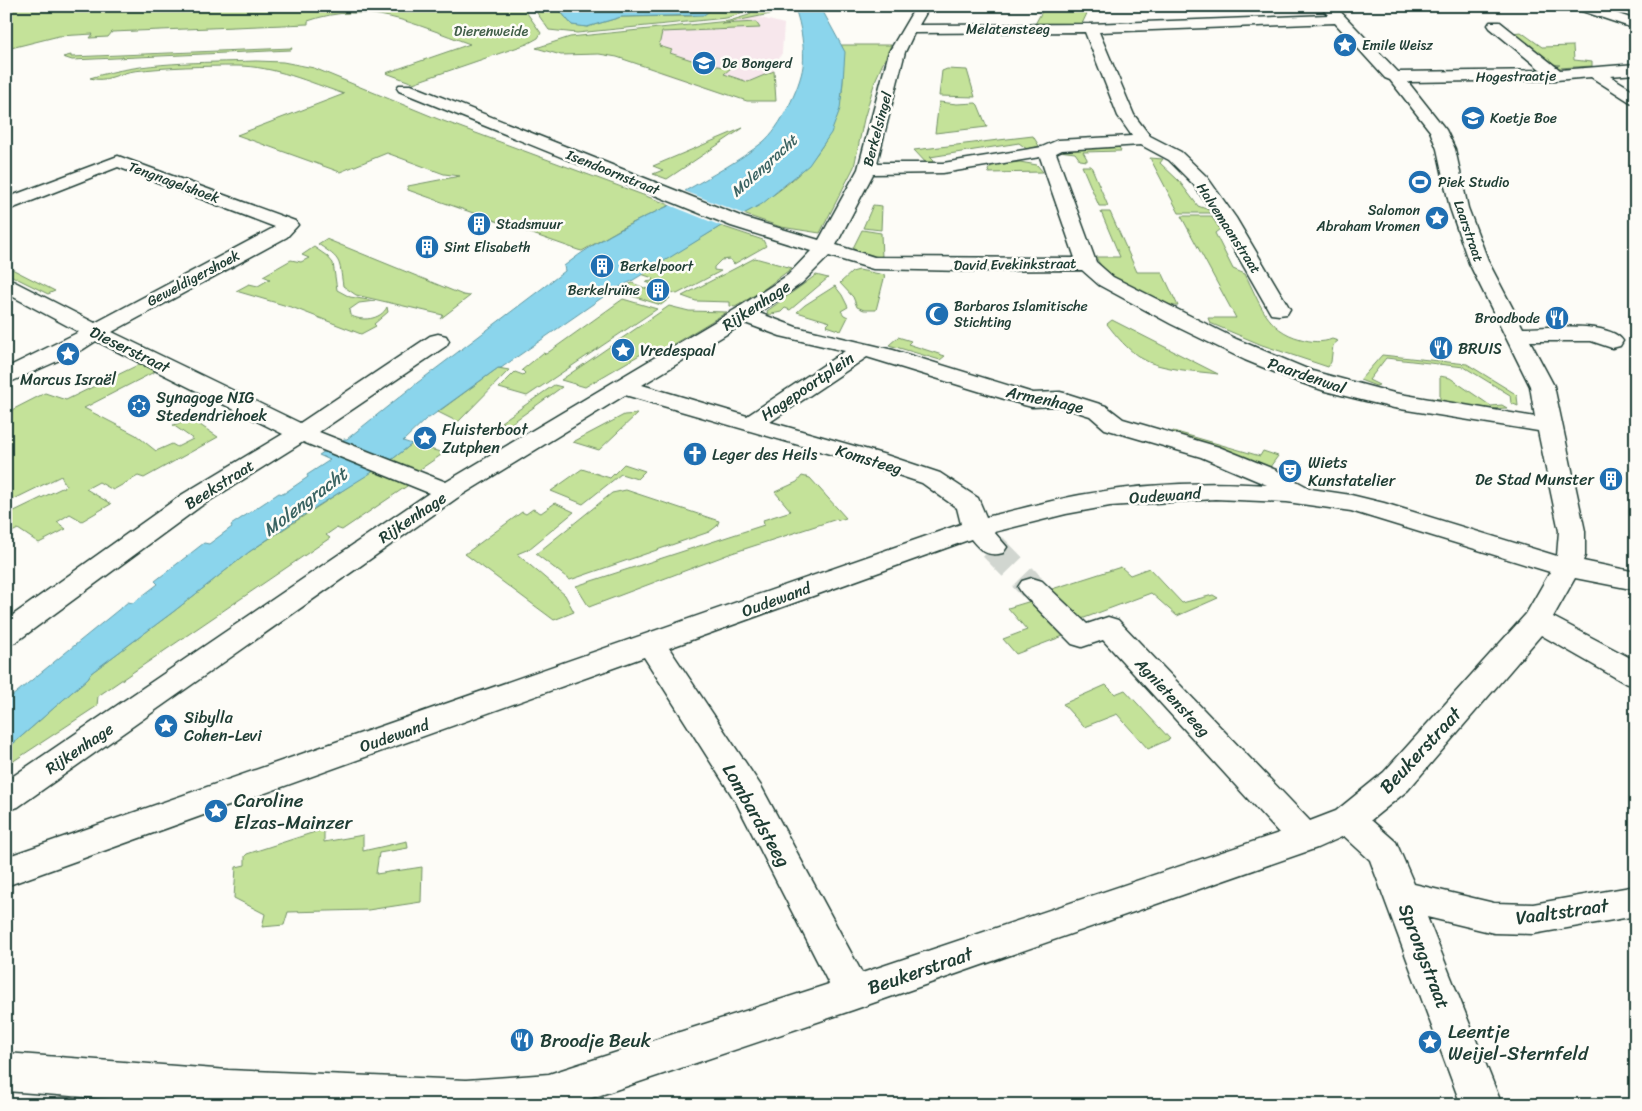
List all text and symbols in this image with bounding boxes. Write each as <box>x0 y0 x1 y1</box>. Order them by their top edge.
street label: Melatensteeg <box>966 17 1050 42</box>
park label: Dierenweide <box>454 19 528 44</box>
place icon: Emile Weisz <box>1332 32 1358 58</box>
place label: Emile Weisz <box>1362 33 1433 58</box>
school or university icon: De Bongerd <box>691 50 717 76</box>
place label: De Bongerd <box>722 51 793 76</box>
street label: Hogestraatje <box>1476 63 1557 90</box>
street label: Berkelsingel <box>856 88 900 169</box>
school or university icon: Koetje Boe <box>1460 105 1486 131</box>
place label: Koetje Boe <box>1490 106 1557 131</box>
water label: Molengracht <box>724 128 805 203</box>
street label: Isendoornstraat <box>561 142 665 203</box>
street label: Tengnagelshoek <box>125 154 224 211</box>
sports icon: Piek Studio <box>1407 169 1433 195</box>
place label: Piek Studio <box>1438 170 1509 195</box>
street label: Halvemaanstraat <box>1190 177 1268 279</box>
street label: Laarstraat <box>1446 197 1491 266</box>
place label: Salomon Abraham Vromen <box>1316 198 1420 239</box>
place icon: Salomon Abraham Vromen <box>1424 205 1450 231</box>
building icon: Stadsmuur <box>466 211 492 237</box>
place label: Stadsmuur <box>496 212 564 237</box>
building icon: Sint Elisabeth <box>414 234 440 260</box>
place label: Sint Elisabeth <box>444 235 531 260</box>
street label: Geweldigershoek <box>142 243 245 314</box>
street label: David Evekinkstraat <box>954 251 1077 278</box>
building icon: Berkelpoort <box>589 253 615 279</box>
place label: Berkelpoort <box>620 254 695 279</box>
street label: Rijkenhage <box>716 272 797 339</box>
building icon: Berkelruïne <box>645 277 671 303</box>
place label: Berkelruïne <box>568 278 640 303</box>
place label: Barbaros Islamitische Stichting <box>954 294 1088 335</box>
mosque icon: Barbaros Islamitische Stichting <box>924 301 950 327</box>
restaurant icon: Broodbode <box>1544 305 1570 331</box>
place label: Broodbode <box>1475 306 1540 331</box>
street label: Dieserstraat <box>85 317 175 382</box>
place label: BRUIS <box>1458 334 1502 363</box>
restaurant icon: BRUIS <box>1428 335 1454 361</box>
place label: Vredespaal <box>640 336 716 365</box>
place icon: Vredespaal <box>610 337 636 363</box>
place icon: Marcus Israël <box>55 341 81 367</box>
street label: Hagepoortplein <box>754 344 860 429</box>
street label: Paardenwal <box>1264 349 1350 402</box>
place label: Marcus Israël <box>20 365 116 394</box>
street label: Armenhage <box>1003 377 1087 422</box>
place label: Synagoge NIG Stedendriehoek <box>156 383 267 430</box>
synagogue icon: Synagoge NIG Stedendriehoek <box>126 393 152 419</box>
place label: Fluisterboot Zutphen <box>442 415 528 462</box>
place icon: Fluisterboot Zutphen <box>412 425 438 451</box>
street label: Komsteeg <box>832 436 906 483</box>
place label: Leger des Heils <box>712 440 818 469</box>
church icon: Leger des Heils <box>682 441 708 467</box>
place label: Wiets Kunstatelier <box>1308 448 1397 495</box>
street label: Beekstraat <box>178 451 260 518</box>
water label: Molengracht <box>256 458 356 545</box>
theatre icon: Wiets Kunstatelier <box>1277 458 1303 484</box>
place label: De Stad Munster <box>1475 465 1595 494</box>
building icon: De Stad Munster <box>1598 466 1624 492</box>
street label: Oudewand <box>1128 478 1203 512</box>
street label: Rijkenhage <box>372 484 453 551</box>
street label: Oudewand <box>737 573 816 625</box>
street label: Agnietensteeg <box>1127 650 1218 744</box>
street label: Beukerstraat <box>1371 698 1471 802</box>
place label: Sibylla Cohen-Levi <box>184 703 262 750</box>
street label: Oudewand <box>355 710 434 761</box>
place icon: Sibylla Cohen-Levi <box>153 713 179 739</box>
street label: Rijkenhage <box>39 715 120 782</box>
street label: Lombardsteeg <box>713 757 800 874</box>
place label: Caroline Elzas-Mainzer <box>234 784 353 839</box>
place icon: Caroline Elzas-Mainzer <box>203 798 229 824</box>
street label: Vaaltstraat <box>1514 888 1612 934</box>
street label: Sprongstraat <box>1389 899 1460 1014</box>
street label: Beukerstraat <box>863 937 979 1004</box>
place label: Leentje Weijel-Sternfeld <box>1448 1015 1589 1070</box>
place label: Broodje Beuk <box>540 1024 652 1057</box>
restaurant icon: Broodje Beuk <box>509 1027 535 1053</box>
place icon: Leentje Weijel-Sternfeld <box>1417 1029 1443 1055</box>

